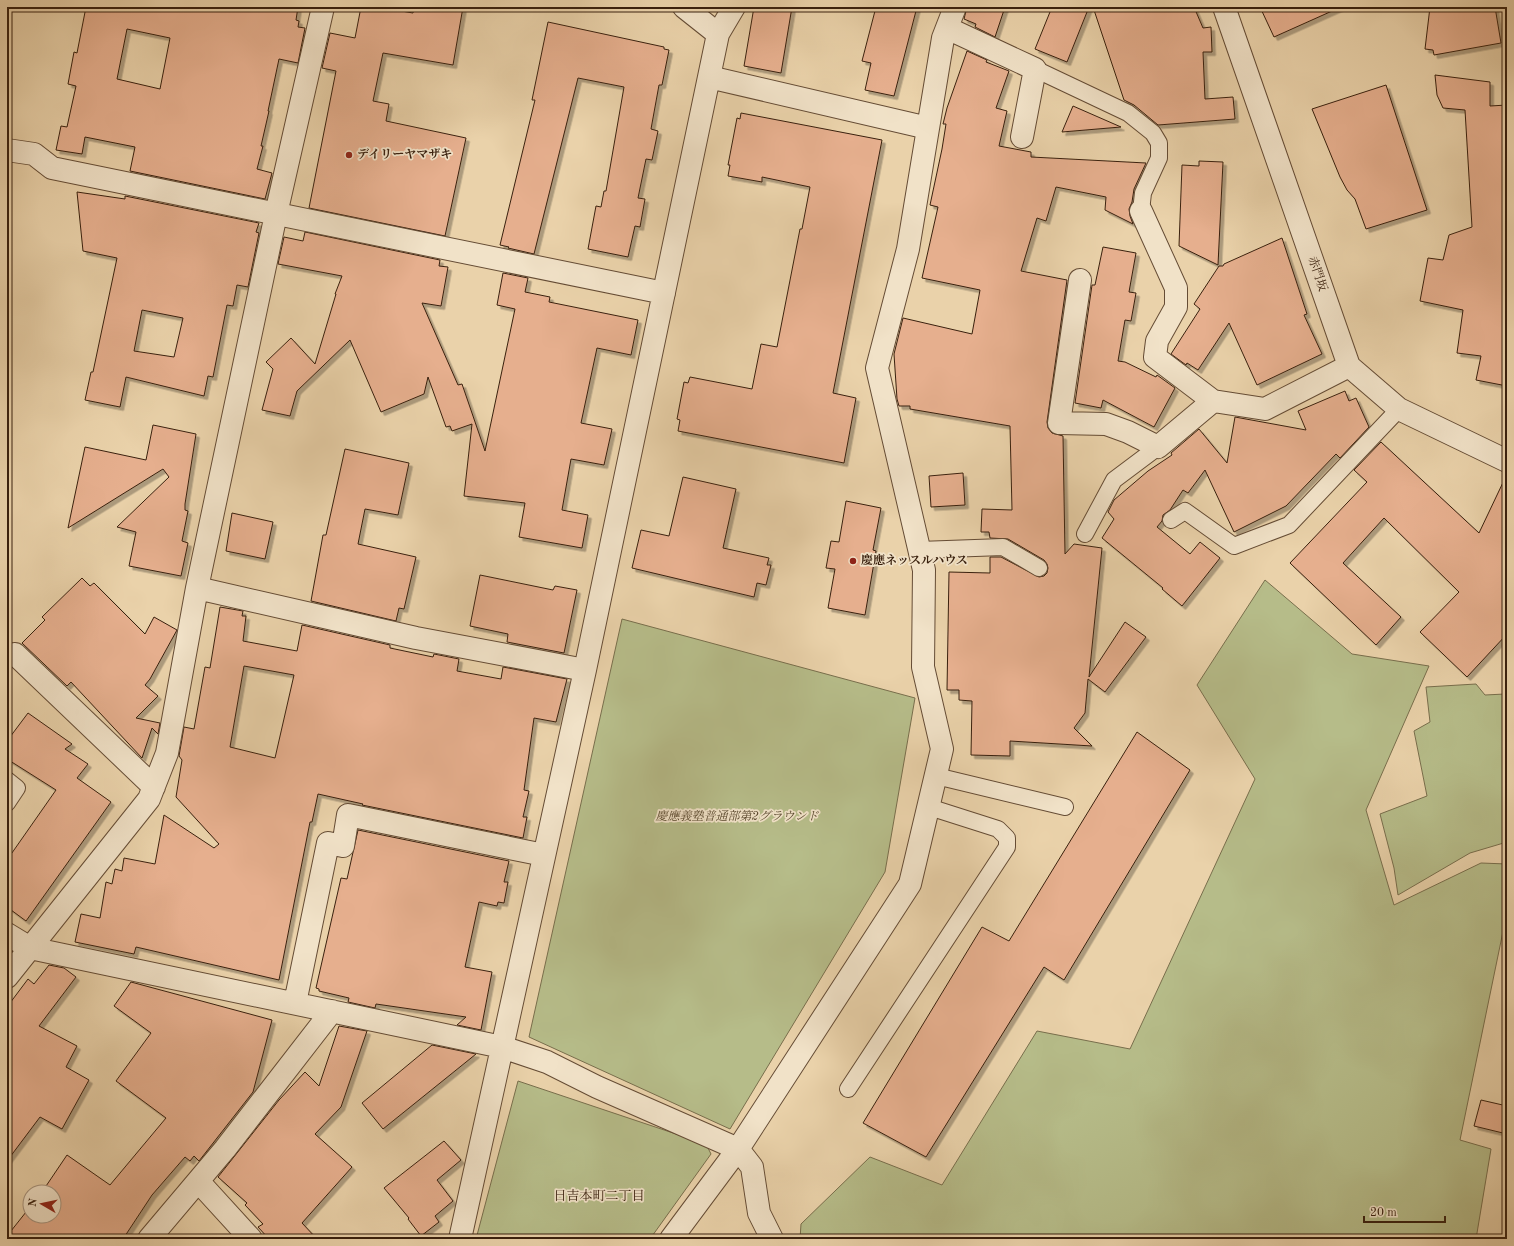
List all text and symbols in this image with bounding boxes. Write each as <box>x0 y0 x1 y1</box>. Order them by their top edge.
place label: デイリーヤマザキ <box>357 147 452 161</box>
marker: デイリーヤマザキ <box>344 150 354 160</box>
street label: 赤門坂 <box>1305 255 1329 293</box>
place label: 慶應ネッスルハウス <box>861 553 968 567</box>
marker: 慶應ネッスルハウス <box>848 556 858 566</box>
park label: 慶應義塾普通部第2グラウンド <box>656 809 819 823</box>
north arrow <box>22 1184 62 1224</box>
district label: 日吉本町二丁目 <box>553 1189 645 1203</box>
text: N <box>28 1197 40 1208</box>
scale bar <box>1364 1198 1445 1224</box>
text: 20 m <box>1370 1207 1397 1219</box>

